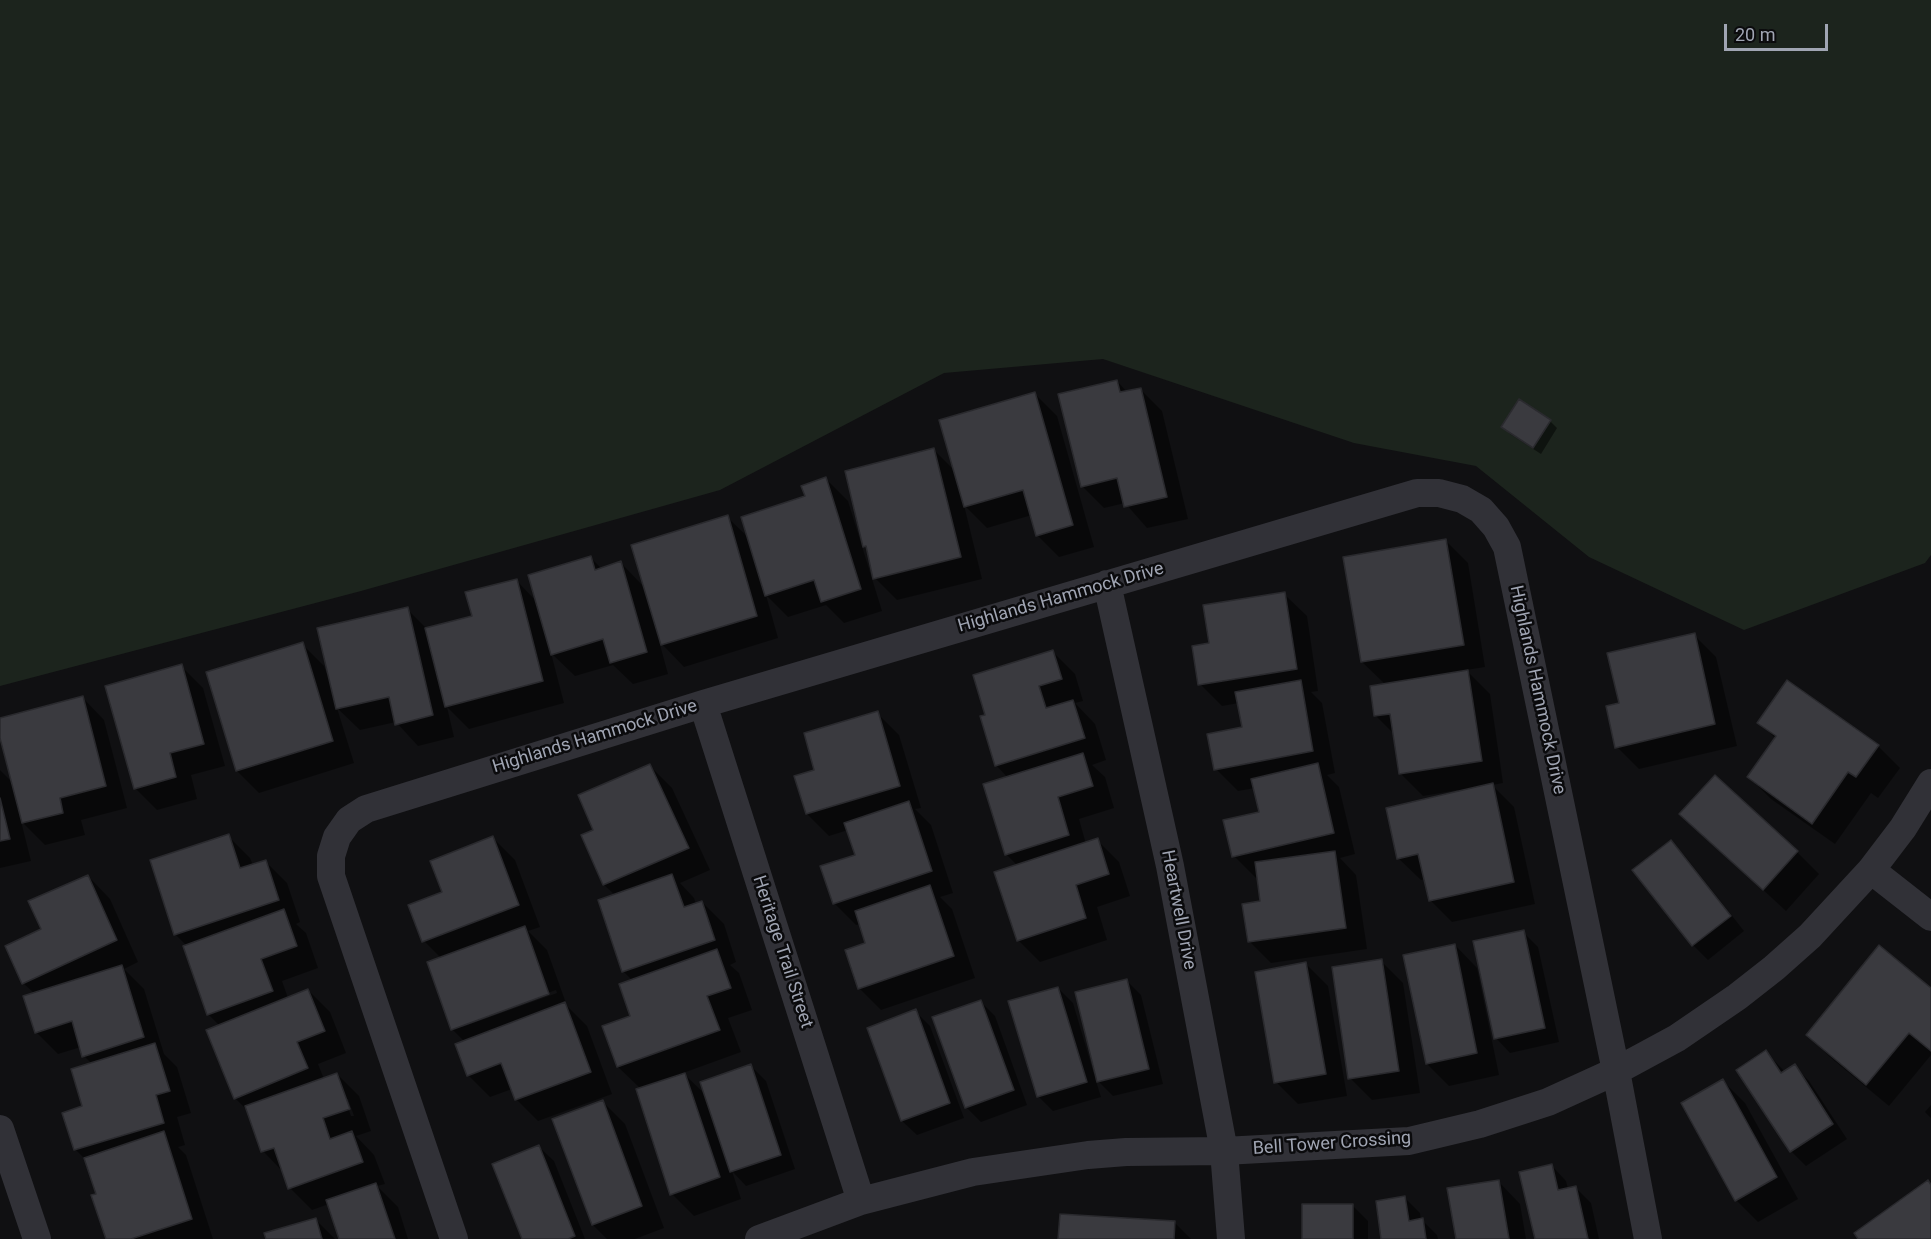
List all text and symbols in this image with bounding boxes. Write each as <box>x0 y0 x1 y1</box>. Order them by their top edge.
scale bar <box>1727 12 1830 50</box>
text: 20 m <box>1735 24 1775 45</box>
street label: Highlands Hammock Drive <box>956 558 1166 638</box>
street label: Highlands Hammock Drive <box>1504 583 1570 797</box>
street label: Highlands Hammock Drive <box>490 696 700 778</box>
street label: Heartwell Drive <box>1156 848 1200 972</box>
street label: Heritage Trail Street <box>747 873 817 1031</box>
street label: Bell Tower Crossing <box>1252 1128 1412 1160</box>

